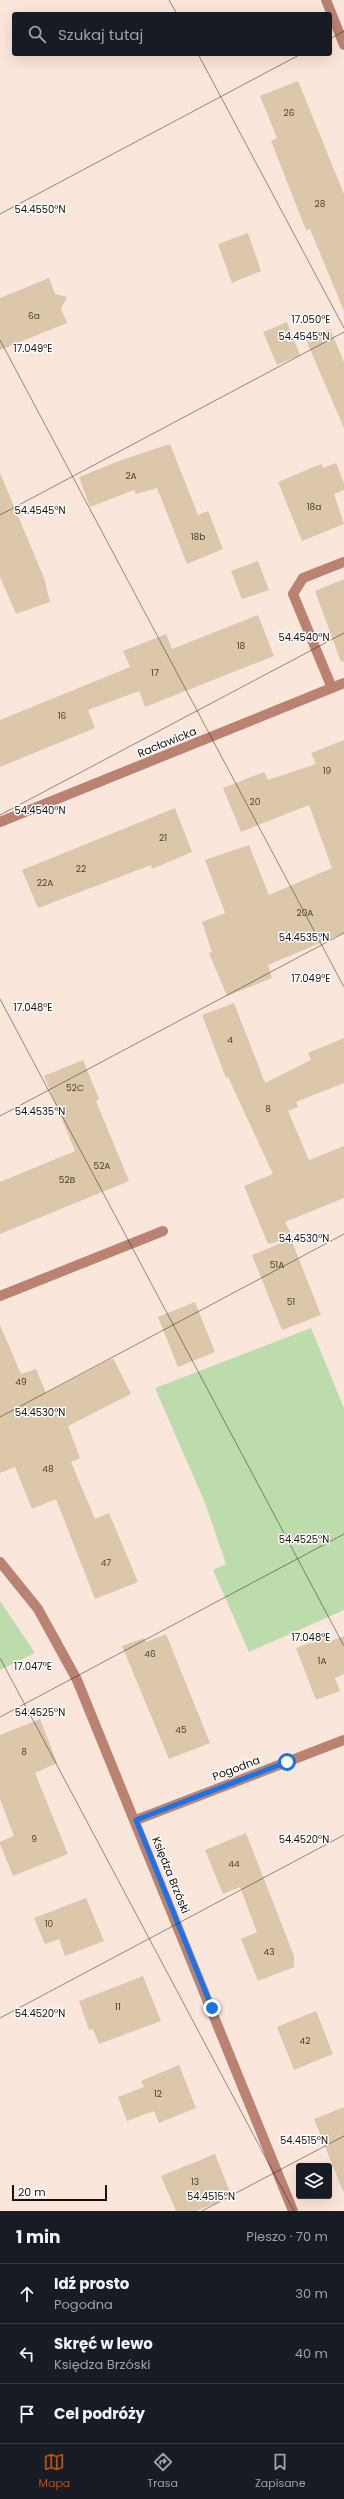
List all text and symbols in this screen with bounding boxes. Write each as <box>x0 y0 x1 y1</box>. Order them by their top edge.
search box <box>12 12 332 56</box>
icon: search <box>26 23 48 45</box>
text: Szukaj tutaj <box>58 24 143 45</box>
house number: 26 <box>284 107 295 119</box>
house number: 28 <box>315 198 326 210</box>
text: 54.4550°N <box>15 202 65 217</box>
house number: 6a <box>28 310 40 322</box>
text: 17.050°E <box>292 312 330 327</box>
text: 54.4545°N <box>279 329 329 344</box>
text: 17.049°E <box>14 341 52 356</box>
house number: 2A <box>125 470 137 482</box>
house number: 18a <box>307 501 321 513</box>
text: 54.4545°N <box>15 503 65 518</box>
house number: 18b <box>191 531 205 543</box>
text: 54.4540°N <box>279 630 329 645</box>
house number: 18 <box>237 640 246 652</box>
house number: 17 <box>151 667 159 679</box>
house number: 16 <box>58 710 67 722</box>
street label: Racławicka <box>135 723 199 761</box>
house number: 19 <box>323 765 332 777</box>
house number: 20 <box>250 796 261 808</box>
text: 54.4540°N <box>15 803 65 818</box>
house number: 21 <box>159 832 167 844</box>
house number: 22 <box>76 863 86 875</box>
house number: 22A <box>37 877 53 889</box>
house number: 20A <box>297 907 313 919</box>
text: 54.4535°N <box>279 930 329 945</box>
text: 17.049°E <box>292 971 330 986</box>
text: 17.048°E <box>14 1000 52 1015</box>
house number: 4 <box>227 1034 233 1046</box>
house number: 52C <box>66 1082 84 1094</box>
house number: 8 <box>265 1103 271 1115</box>
text: 54.4535°N <box>15 1104 65 1119</box>
house number: 52A <box>94 1160 110 1172</box>
house number: 52B <box>59 1174 76 1186</box>
text: 54.4530°N <box>279 1231 329 1246</box>
house number: 51A <box>270 1259 284 1271</box>
house number: 51 <box>287 1296 295 1308</box>
house number: 49 <box>15 1376 27 1388</box>
text: 54.4530°N <box>15 1405 65 1420</box>
house number: 48 <box>42 1463 54 1475</box>
text: 54.4525°N <box>279 1532 329 1547</box>
house number: 47 <box>101 1557 111 1569</box>
text: 17.048°E <box>292 1630 330 1645</box>
house number: 46 <box>144 1648 156 1660</box>
house number: 1A <box>318 1655 326 1667</box>
text: 17.047°E <box>14 1659 52 1674</box>
text: 54.4525°N <box>15 1705 65 1720</box>
house number: 45 <box>175 1724 187 1736</box>
house number: 8 <box>21 1746 27 1758</box>
street label: Pogodna <box>210 1752 262 1784</box>
route start <box>278 1753 296 1771</box>
text: 54.4520°N <box>279 1832 329 1847</box>
house number: 9 <box>31 1833 37 1845</box>
street label: Księdza Brzóski <box>148 1834 194 1916</box>
house number: 44 <box>228 1858 240 1870</box>
house number: 10 <box>45 1918 54 1930</box>
house number: 43 <box>264 1946 274 1958</box>
route end <box>203 1999 221 2017</box>
house number: 11 <box>115 2001 121 2013</box>
text: 54.4520°N <box>15 2006 65 2021</box>
house number: 42 <box>300 2035 310 2047</box>
house number: 12 <box>154 2088 162 2100</box>
text: 54.4515°N <box>280 2133 328 2148</box>
map controls <box>296 2163 332 2199</box>
button: layers <box>296 2163 332 2199</box>
house number: 13 <box>191 2176 199 2188</box>
scale bar <box>12 2183 107 2202</box>
text: 20 m <box>18 2184 46 2200</box>
text: 54.4515°N <box>187 2189 235 2204</box>
text: 1 min <box>16 2225 60 2249</box>
text: Pieszo · 70 m <box>246 2227 328 2246</box>
text: Idź prosto <box>54 2273 129 2294</box>
icon: ahead <box>16 2283 38 2305</box>
text: 30 m <box>295 2284 328 2303</box>
text: Pogodna <box>54 2295 113 2314</box>
text: Skręć w lewo <box>54 2333 153 2354</box>
icon: left <box>16 2343 38 2365</box>
text: 40 m <box>295 2344 328 2363</box>
text: Księdza Brzóski <box>54 2355 151 2374</box>
icon: arrive <box>16 2403 38 2425</box>
text: Cel podróży <box>54 2403 145 2424</box>
tab: Mapa <box>38 2451 70 2492</box>
tab: Trasa <box>147 2451 178 2492</box>
tab: Zapisane <box>255 2451 305 2492</box>

